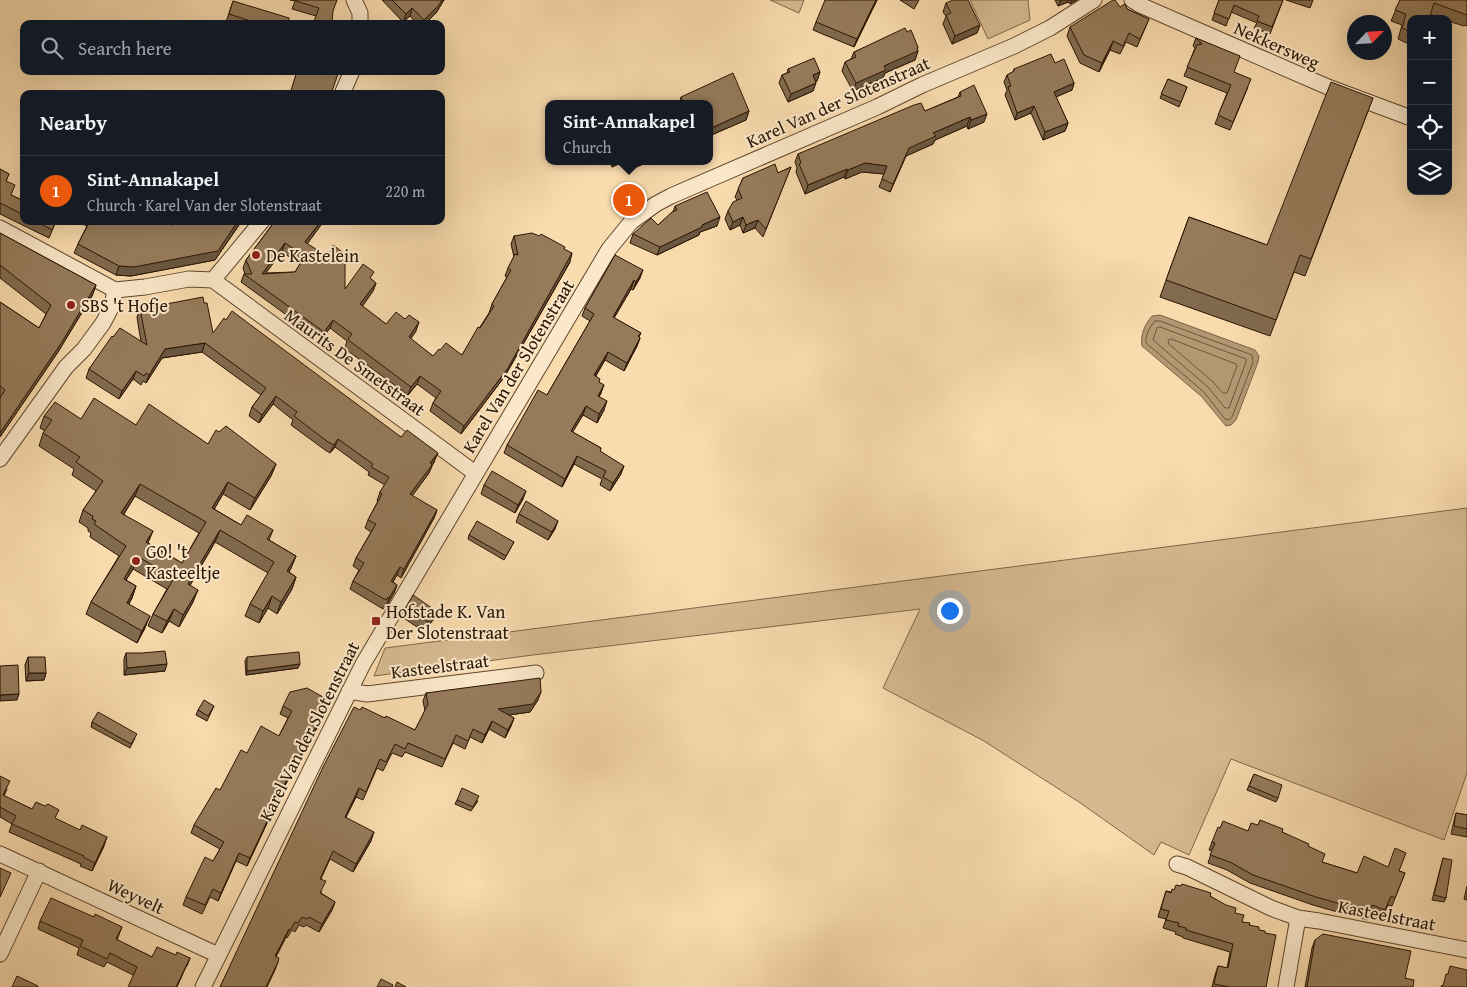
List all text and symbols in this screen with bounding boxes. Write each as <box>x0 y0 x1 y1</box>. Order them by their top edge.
street label: Nekkersweg <box>1230 14 1324 76</box>
north arrow <box>1347 15 1392 60</box>
map controls <box>1407 15 1452 195</box>
button: + <box>1407 15 1452 60</box>
search box <box>20 20 445 75</box>
icon: search <box>38 34 66 62</box>
text: Search here <box>78 34 172 62</box>
street label: Karel Van der Slotenstraat <box>742 49 935 155</box>
button: − <box>1407 60 1452 105</box>
popup <box>545 100 713 165</box>
button: locate <box>1407 105 1452 150</box>
text: Nearby <box>40 107 107 138</box>
text: Sint-Annakapel <box>563 107 695 135</box>
text: Church <box>563 135 612 159</box>
button: layers <box>1407 150 1452 195</box>
text: Sint-Annakapel <box>87 165 219 193</box>
text: 1 <box>52 179 60 203</box>
text: 220 m <box>385 179 425 203</box>
pin: 1 <box>613 181 645 219</box>
text: Church · Karel Van der Slotenstraat <box>87 193 322 217</box>
place label: De Kastelein <box>266 242 359 269</box>
marker: De Kastelein <box>250 249 262 261</box>
street label: Karel Van der Slotenstraat <box>455 273 581 458</box>
place label: SBS 't Hofje <box>81 292 168 319</box>
marker: SBS 't Hofje <box>65 299 77 311</box>
street label: Maurits De Smetstraat <box>279 301 432 423</box>
place label: GO! 't Kasteeltje <box>146 538 220 586</box>
marker: GO! 't Kasteeltje <box>130 555 142 567</box>
place label: Hofstade K. Van Der Slotenstraat <box>386 598 509 646</box>
your location <box>937 598 963 624</box>
marker: Hofstade K. Van Der Slotenstraat <box>370 615 382 627</box>
street label: Karel Van der Slotenstraat <box>252 636 366 826</box>
street label: Kasteelstraat <box>389 647 491 685</box>
street label: Weyvelt <box>103 871 170 921</box>
street label: Kasteelstraat <box>1336 892 1439 938</box>

